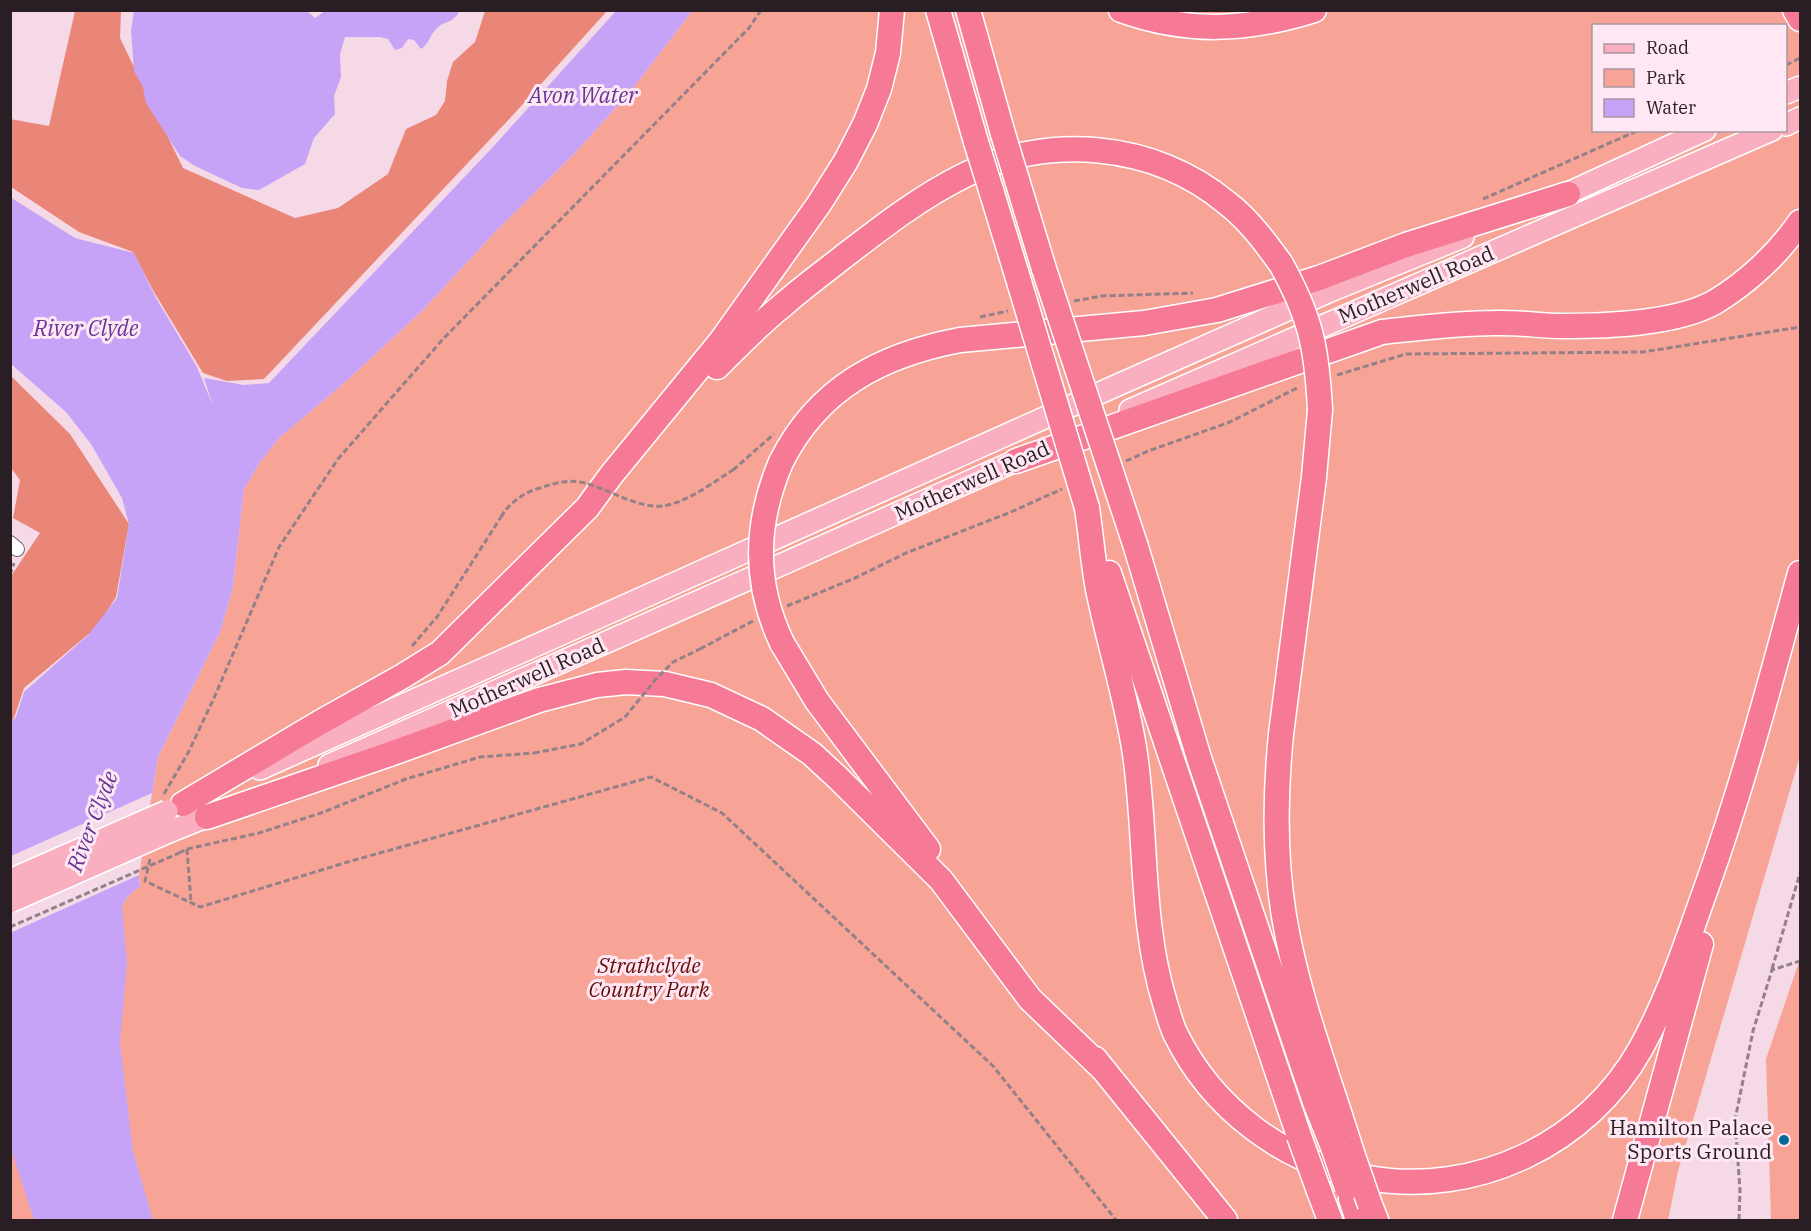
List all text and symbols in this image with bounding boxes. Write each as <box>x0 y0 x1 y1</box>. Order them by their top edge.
legend <box>1592 24 1787 132</box>
text: Road <box>1646 36 1689 59</box>
text: Park <box>1646 66 1686 89</box>
water label: Avon Water <box>526 80 639 109</box>
text: Water <box>1646 96 1696 119</box>
street label: Motherwell Road <box>1333 239 1498 330</box>
water label: River Clyde <box>32 313 139 342</box>
street label: Motherwell Road <box>890 433 1054 527</box>
street label: Motherwell Road <box>445 630 609 724</box>
water label: River Clyde <box>59 766 124 876</box>
park label: Strathclyde Country Park <box>588 951 710 1003</box>
place label: Hamilton Palace Sports Ground <box>1610 1113 1772 1165</box>
marker: Hamilton Palace Sports Ground <box>1777 1133 1791 1147</box>

